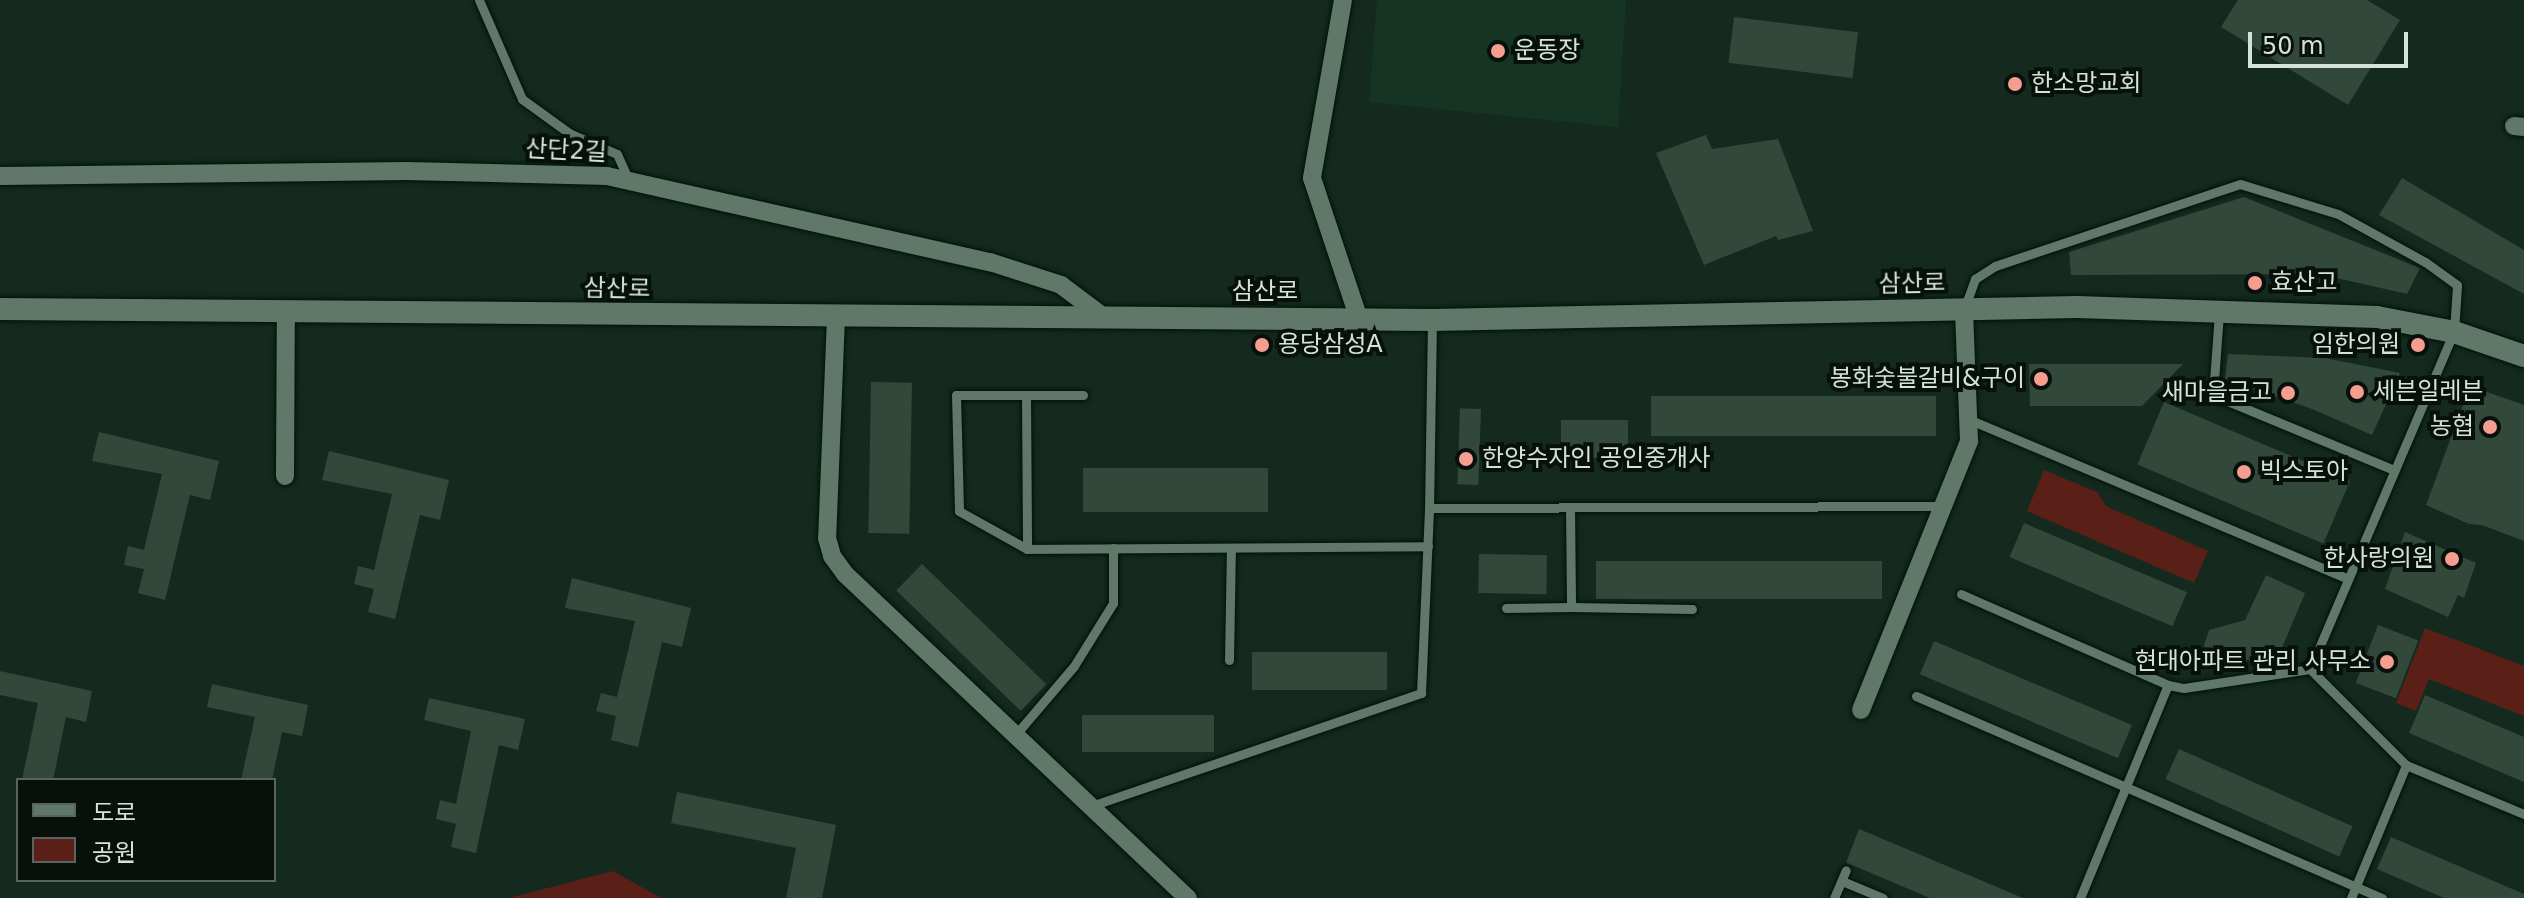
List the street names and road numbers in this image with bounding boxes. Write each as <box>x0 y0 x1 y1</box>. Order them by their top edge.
street label: 산단2길 <box>525 134 607 168</box>
street label: 삼산로 <box>1879 269 1945 299</box>
street label: 삼산로 <box>584 274 650 304</box>
street label: 삼산로 <box>1232 278 1298 306</box>

